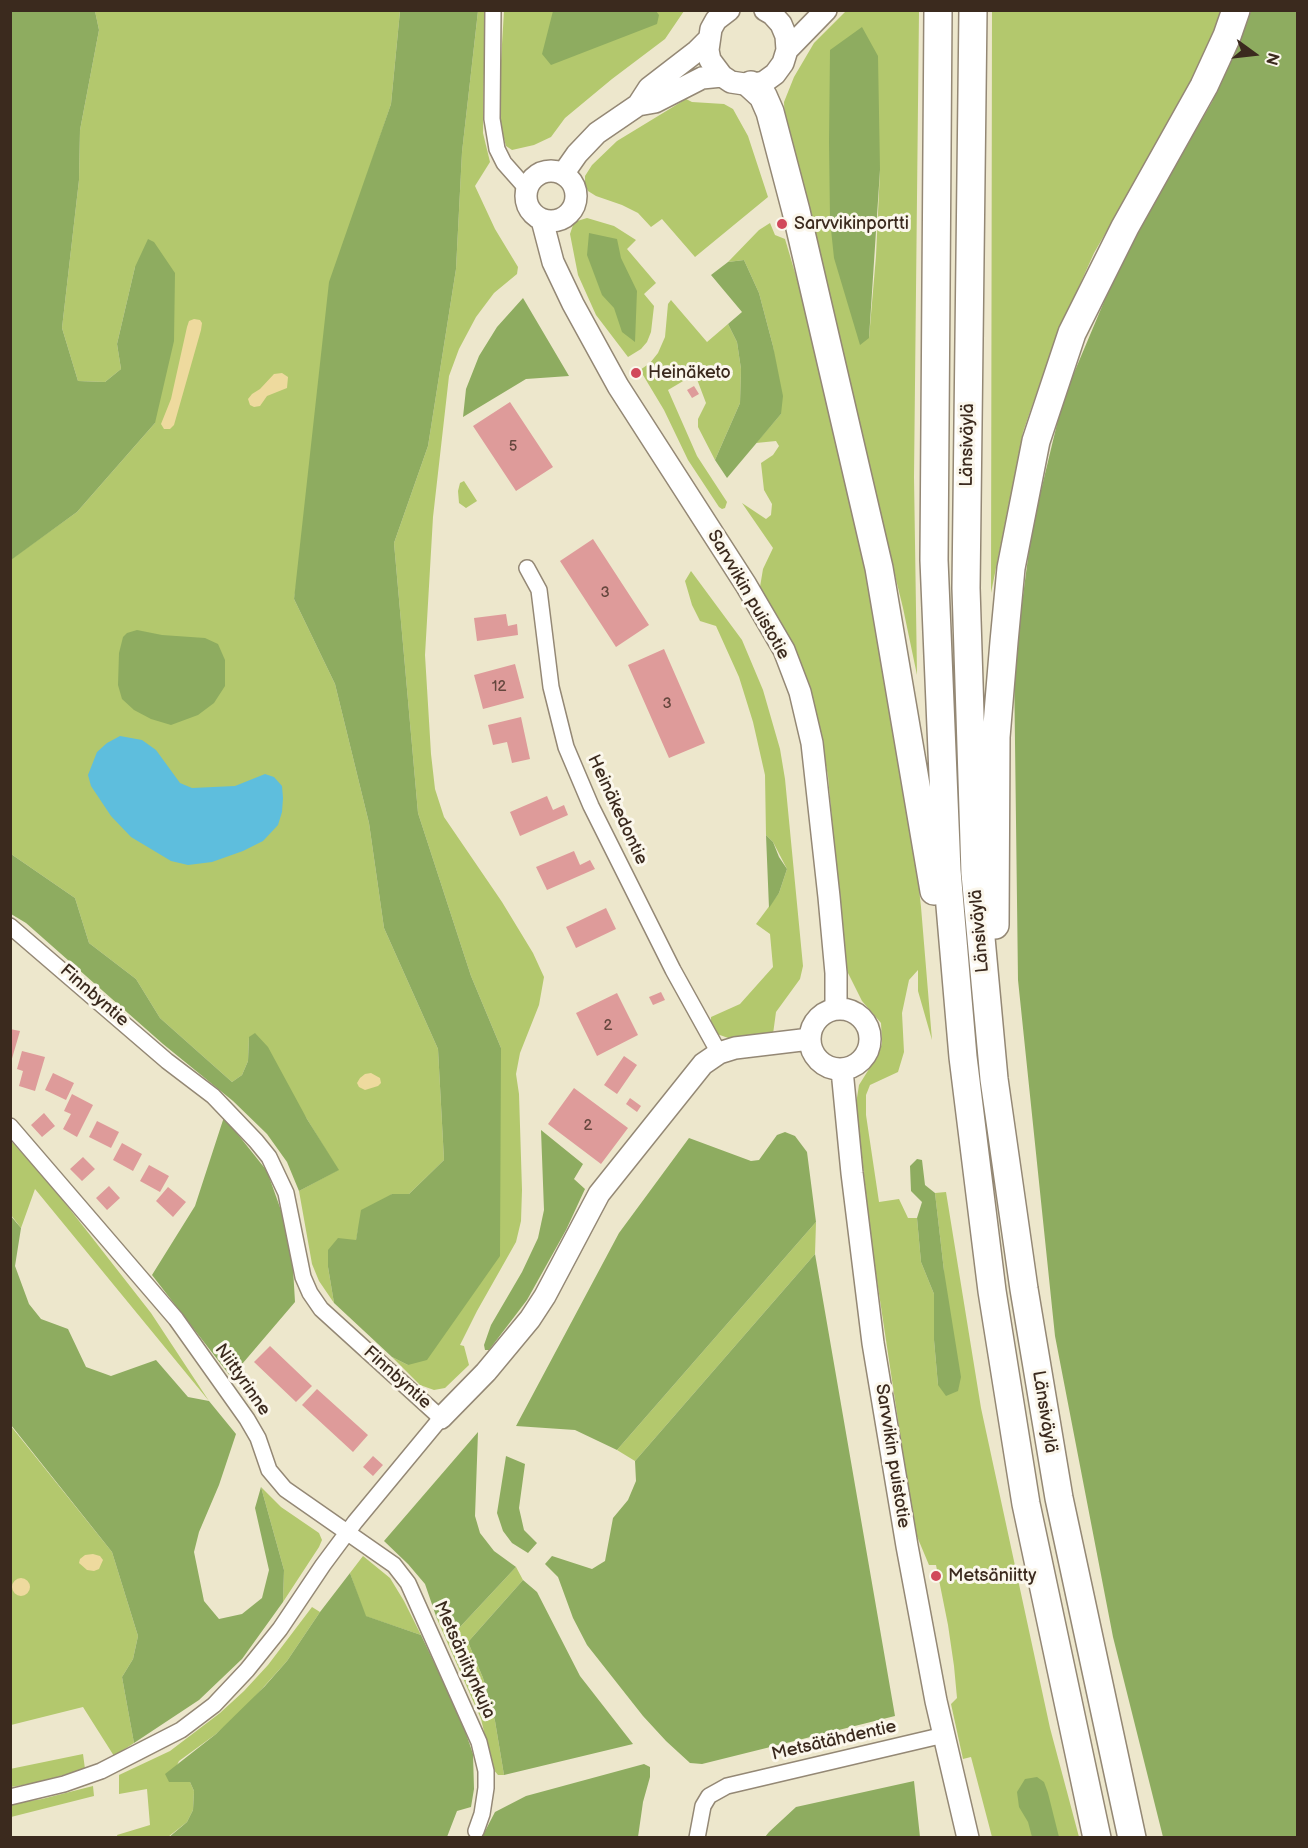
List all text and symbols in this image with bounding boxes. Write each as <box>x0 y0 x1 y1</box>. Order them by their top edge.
north arrow <box>1224 24 1284 84</box>
text: N <box>1261 51 1283 67</box>
place label: Sarvvikinportti <box>794 213 909 235</box>
marker: Sarvvikinportti <box>775 217 789 231</box>
place label: Heinäketo <box>648 362 731 384</box>
marker: Heinäketo <box>629 366 643 380</box>
street label: Länsiväylä <box>956 403 980 487</box>
house number: 5 <box>509 438 517 456</box>
street label: Sarvvikin puistotie <box>702 526 794 664</box>
house number: 3 <box>600 584 610 602</box>
house number: 12 <box>492 678 506 696</box>
house number: 3 <box>662 695 672 713</box>
street label: Heinäkedontie <box>582 752 652 868</box>
street label: Länsiväylä <box>966 888 994 974</box>
street label: Finnbyntie <box>55 960 133 1032</box>
house number: 2 <box>604 1017 612 1035</box>
house number: 2 <box>584 1117 592 1135</box>
street label: Niittyrinne <box>209 1340 275 1420</box>
street label: Finnbyntie <box>359 1342 435 1414</box>
street label: Länsiväylä <box>1027 1369 1061 1455</box>
street label: Sarvvikin puistotie <box>870 1382 914 1530</box>
place label: Metsäniitty <box>948 1565 1036 1587</box>
marker: Metsäniitty <box>929 1569 943 1583</box>
street label: Metsäniitynkuja <box>428 1598 500 1722</box>
street label: Metsätähdentie <box>770 1716 898 1766</box>

